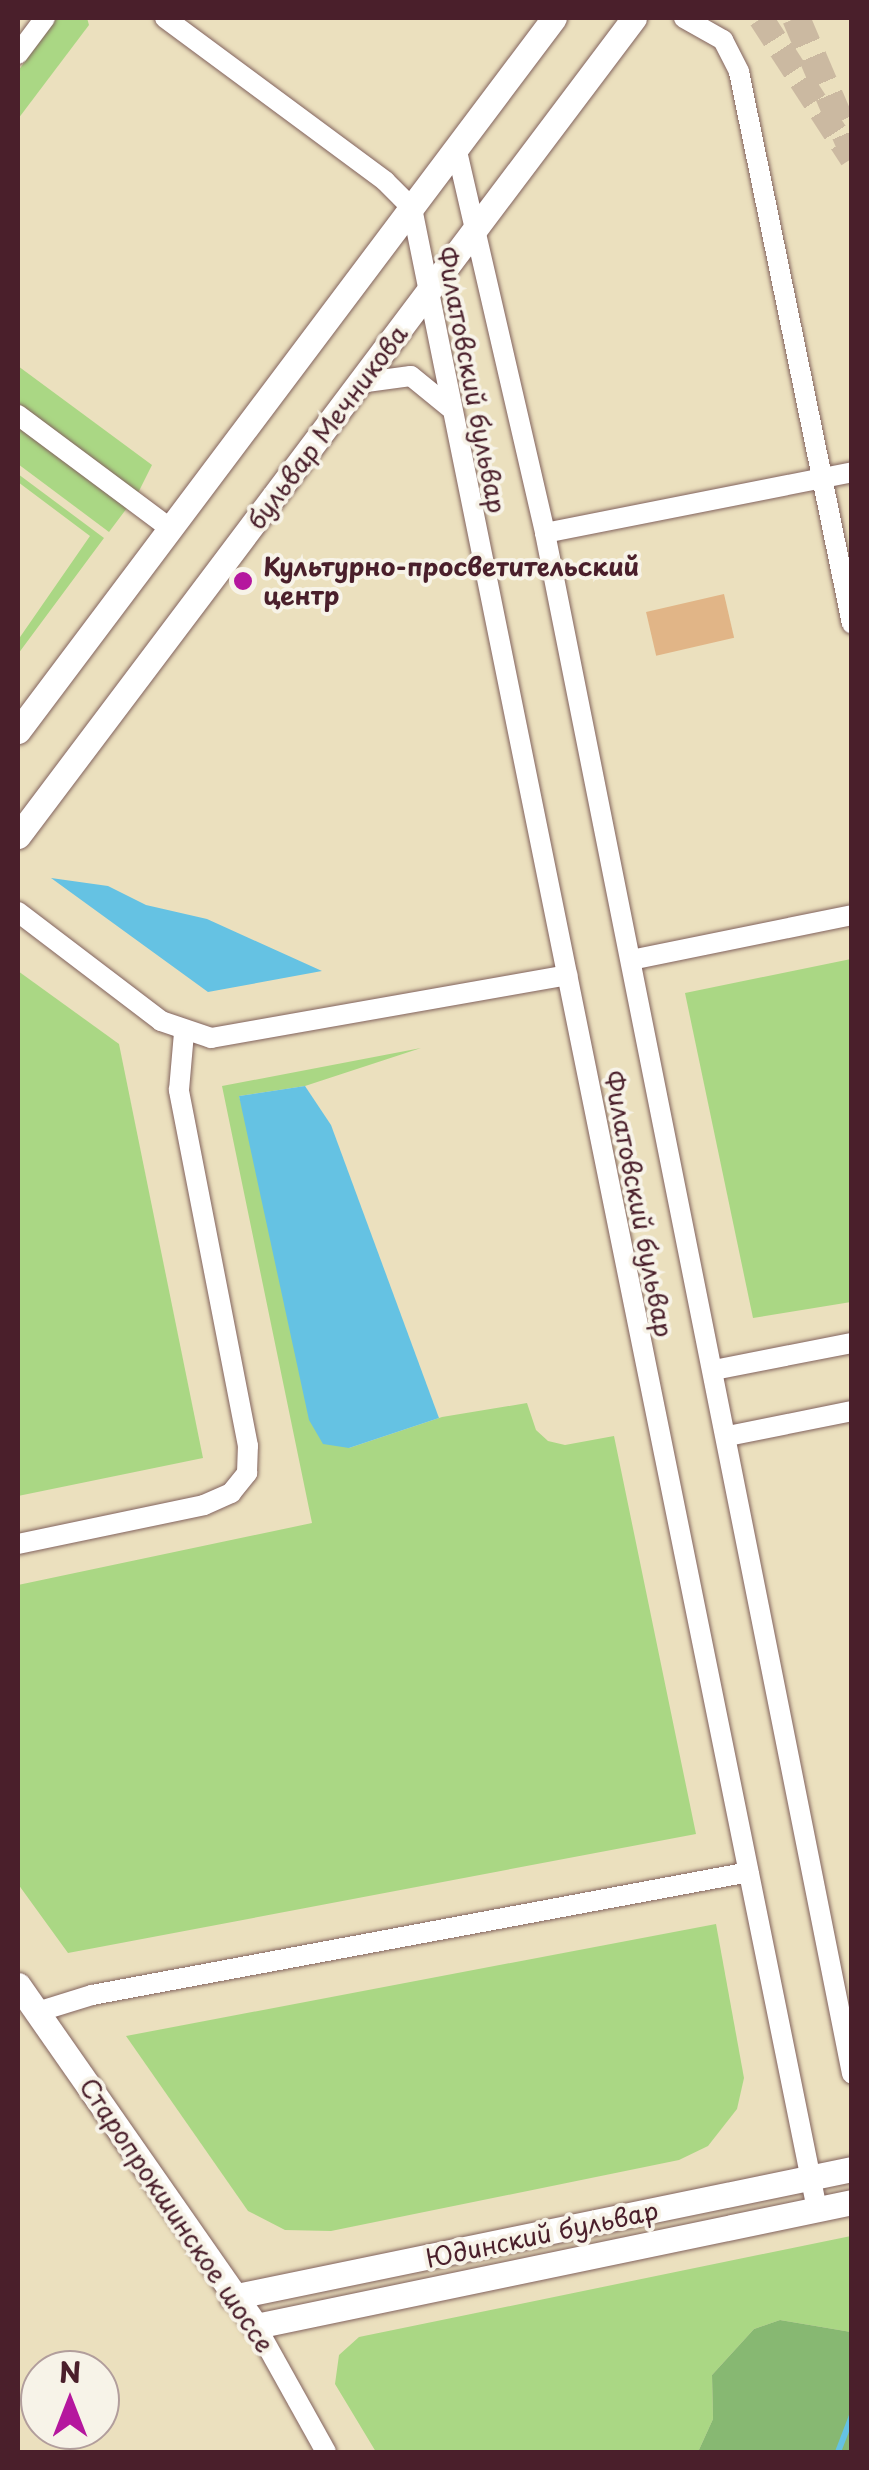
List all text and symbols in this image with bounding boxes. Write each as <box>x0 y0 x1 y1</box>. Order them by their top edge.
street label: Филатовский бульвар <box>431 244 513 516</box>
street label: бульвар Мечникова <box>241 319 413 535</box>
place label: Культурно-просветительский центр <box>263 552 639 611</box>
marker: Культурно-просветительский центр <box>232 570 254 592</box>
street label: Филатовский бульвар <box>598 1068 680 1340</box>
street label: Старопрокшинское шоссе <box>74 2072 280 2358</box>
street label: Юдинский бульвар <box>423 2195 661 2273</box>
north arrow <box>20 2350 120 2450</box>
text: N <box>59 2350 81 2393</box>

